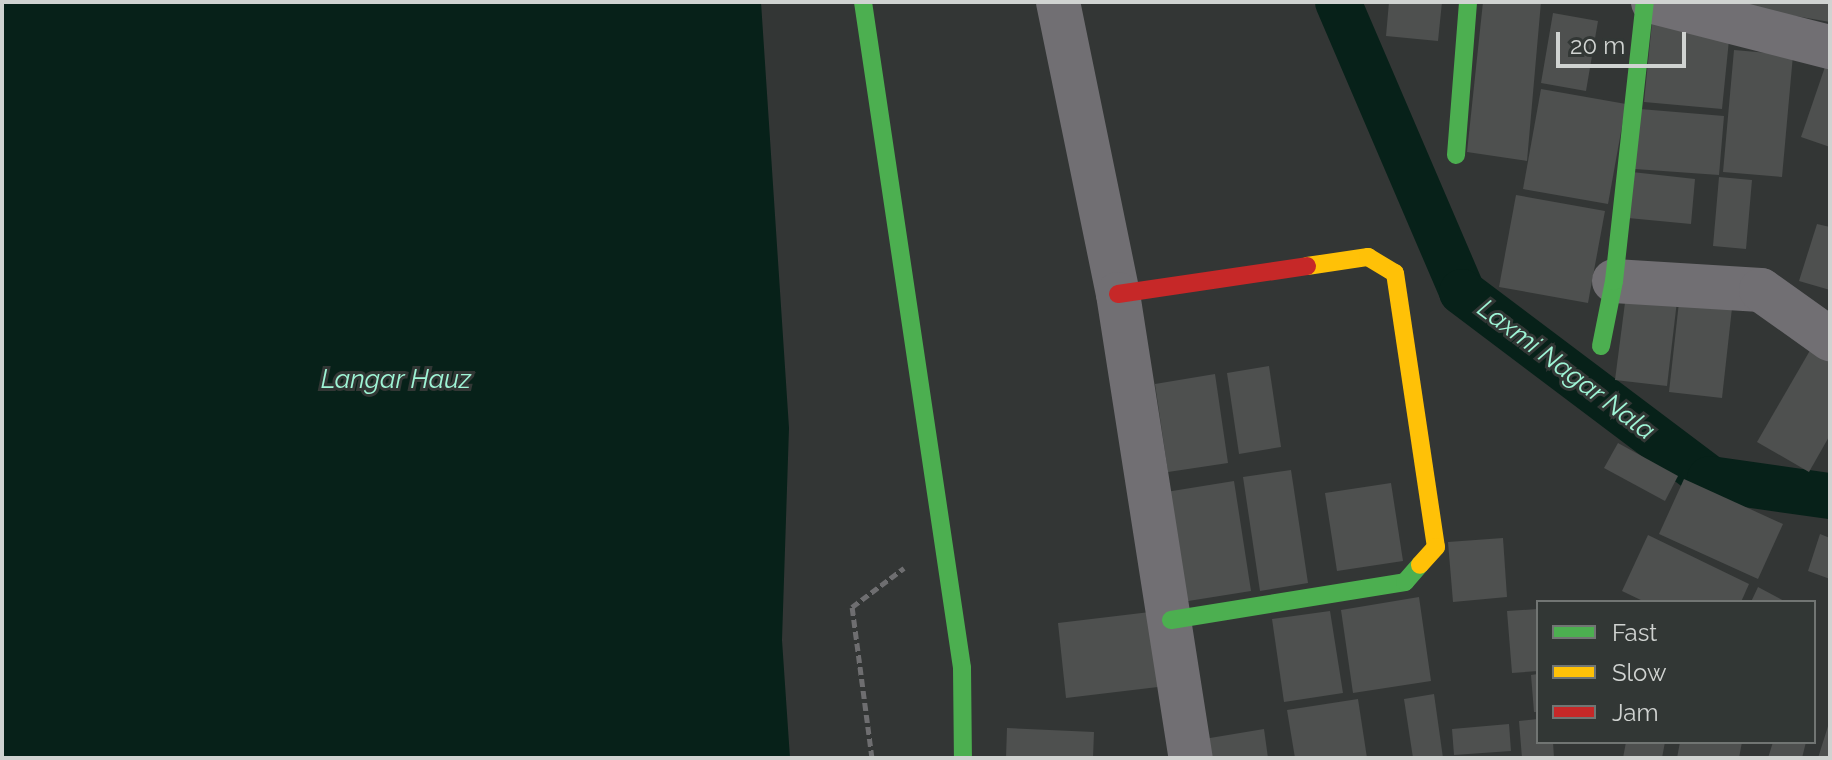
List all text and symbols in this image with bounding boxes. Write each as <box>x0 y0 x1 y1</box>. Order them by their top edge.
scale bar <box>1560 16 1690 66</box>
text: 20 m <box>1570 31 1625 60</box>
water label: Laxmi Nagar Nala <box>1471 293 1661 447</box>
water label: Langar Hauz <box>321 364 471 396</box>
legend <box>1536 600 1816 744</box>
text: Fast <box>1612 618 1657 647</box>
text: Slow <box>1612 658 1666 687</box>
text: Jam <box>1612 698 1658 727</box>

